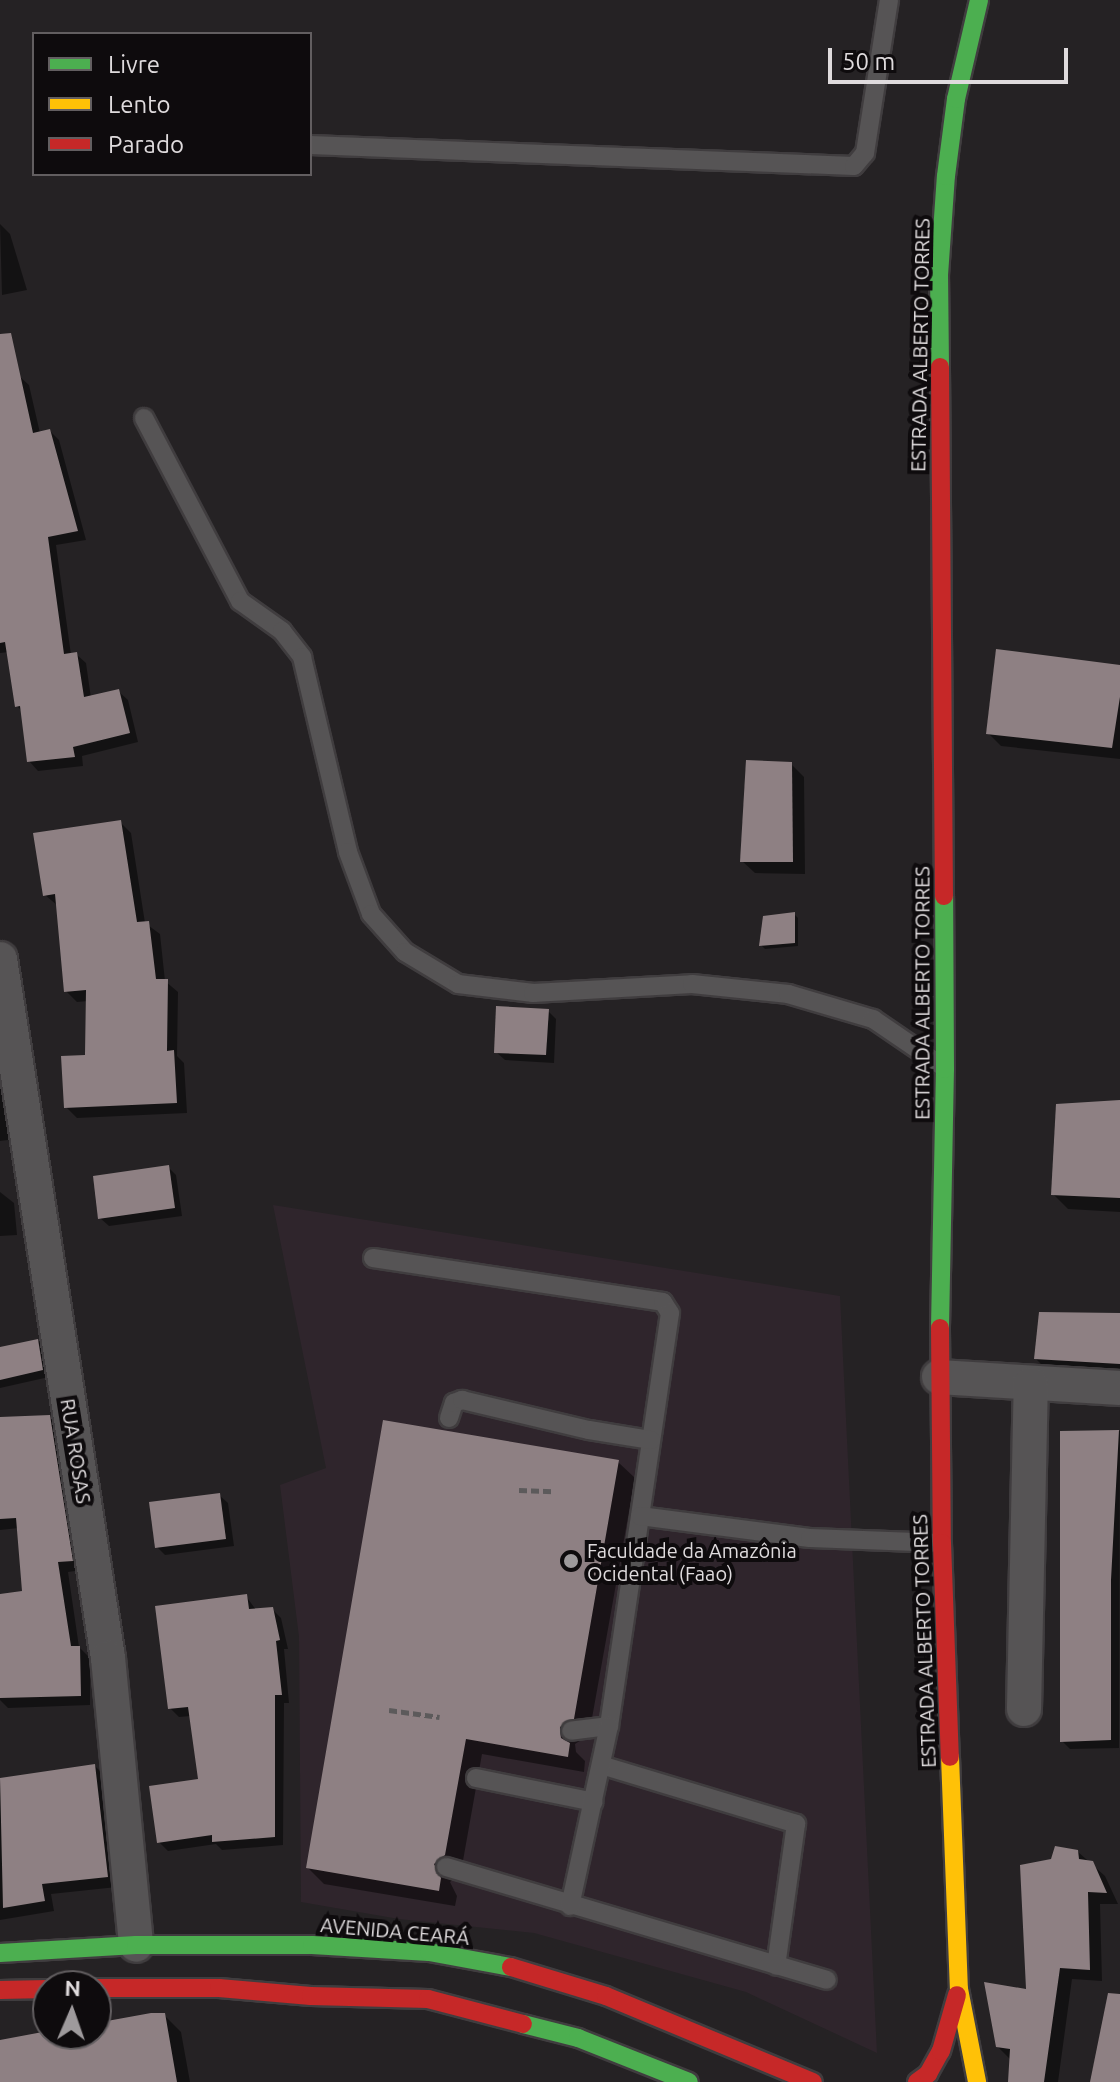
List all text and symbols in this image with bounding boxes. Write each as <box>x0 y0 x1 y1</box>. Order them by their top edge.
legend <box>32 32 312 176</box>
scale bar <box>832 32 1072 82</box>
text: 50 m <box>842 48 895 75</box>
text: Livre <box>108 51 160 78</box>
text: Lento <box>108 91 171 118</box>
text: Parado <box>108 131 184 158</box>
street label: ESTRADA ALBERTO TORRES <box>906 218 934 472</box>
street label: ESTRADA ALBERTO TORRES <box>910 866 934 1120</box>
street label: RUA ROSAS <box>56 1397 96 1505</box>
street label: ESTRADA ALBERTO TORRES <box>908 1514 940 1768</box>
place label: Faculdade da Amazônia Ocidental (Faao) <box>587 1538 797 1585</box>
marker: Faculdade da Amazônia Ocidental (Faao) <box>562 1552 580 1570</box>
street label: AVENIDA CEARÁ <box>319 1913 471 1949</box>
north arrow <box>32 1970 112 2050</box>
text: N <box>64 1975 81 2000</box>

